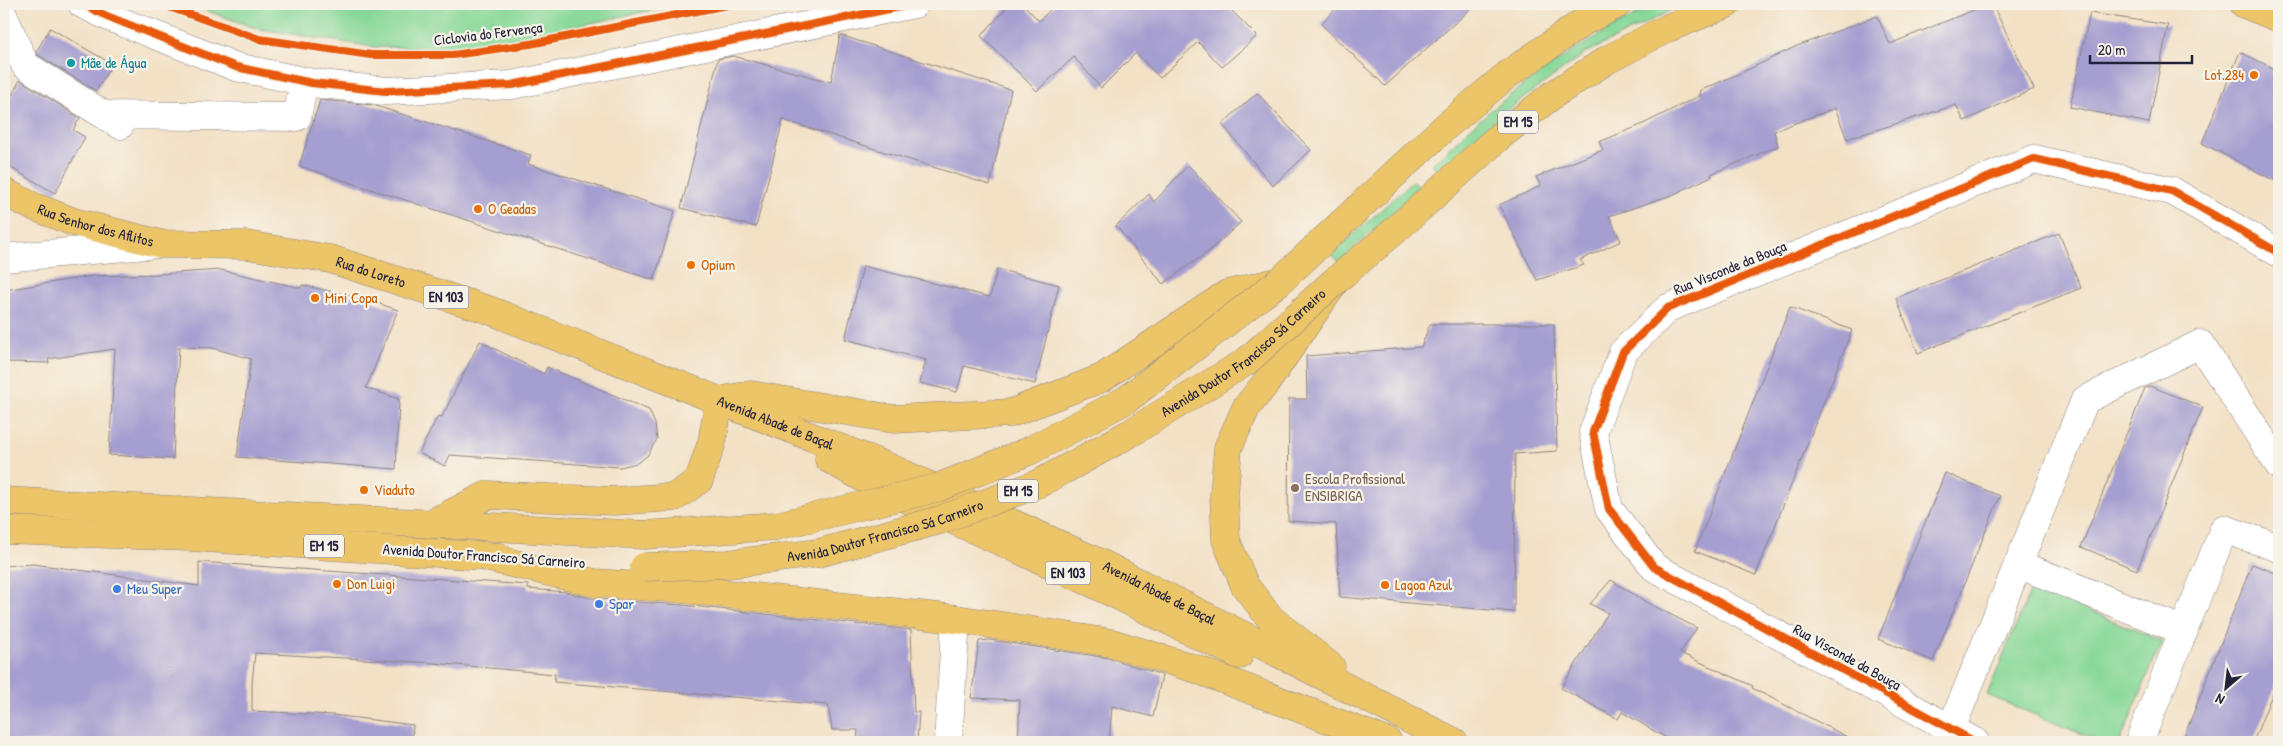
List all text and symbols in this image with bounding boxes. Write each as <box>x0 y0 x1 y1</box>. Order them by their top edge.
street label: Ciclovia do Fervença <box>432 16 544 51</box>
scale bar <box>2090 32 2193 64</box>
text: 20 m <box>2098 39 2125 60</box>
place label: Mãe de Água <box>81 52 146 73</box>
marker: Mãe de Água <box>65 57 77 69</box>
place label: Lot.284 <box>2205 64 2244 85</box>
marker: Lot.284 <box>2248 69 2260 81</box>
road number: EM 15 <box>1498 110 1538 134</box>
street label: Rua Senhor dos Aflitos <box>35 198 156 252</box>
place label: O Geadas <box>488 198 537 219</box>
marker: O Geadas <box>472 203 484 215</box>
street label: Rua Visconde da Bouça <box>1670 235 1790 300</box>
street label: Rua do Loreto <box>333 251 409 293</box>
place label: Opium <box>701 254 735 275</box>
marker: Opium <box>685 259 697 271</box>
street label: Avenida Doutor Francisco Sá Carneiro <box>1157 283 1330 422</box>
road number: EN 103 <box>424 286 468 308</box>
place label: Mini Copa <box>325 287 378 308</box>
marker: Mini Copa <box>309 292 321 304</box>
street label: Avenida Abade de Baçal <box>714 390 837 455</box>
place label: Escola Profissional ENSIBRIGA <box>1305 468 1405 506</box>
place label: Viaduto <box>374 479 415 500</box>
road number: EM 15 <box>998 480 1038 502</box>
marker: Escola Profissional ENSIBRIGA <box>1289 482 1301 494</box>
marker: Viaduto <box>358 484 370 496</box>
street label: Avenida Doutor Francisco Sá Carneiro <box>786 494 986 567</box>
road number: EM 15 <box>304 534 344 558</box>
street label: Avenida Doutor Francisco Sá Carneiro <box>382 538 586 573</box>
street label: Avenida Abade de Baçal <box>1099 555 1219 630</box>
road number: EN 103 <box>1046 562 1090 584</box>
place label: Don Luigi <box>347 573 395 594</box>
place label: Lagoa Azul <box>1395 574 1452 595</box>
place label: Meu Super <box>127 578 183 599</box>
marker: Don Luigi <box>331 578 343 590</box>
marker: Lagoa Azul <box>1379 579 1391 591</box>
marker: Meu Super <box>111 583 123 595</box>
place label: Spar <box>609 593 634 614</box>
marker: Spar <box>593 598 605 610</box>
street label: Rua Visconde da Bouça <box>1790 618 1905 695</box>
north arrow <box>2200 664 2250 714</box>
text: N <box>2211 690 2227 710</box>

